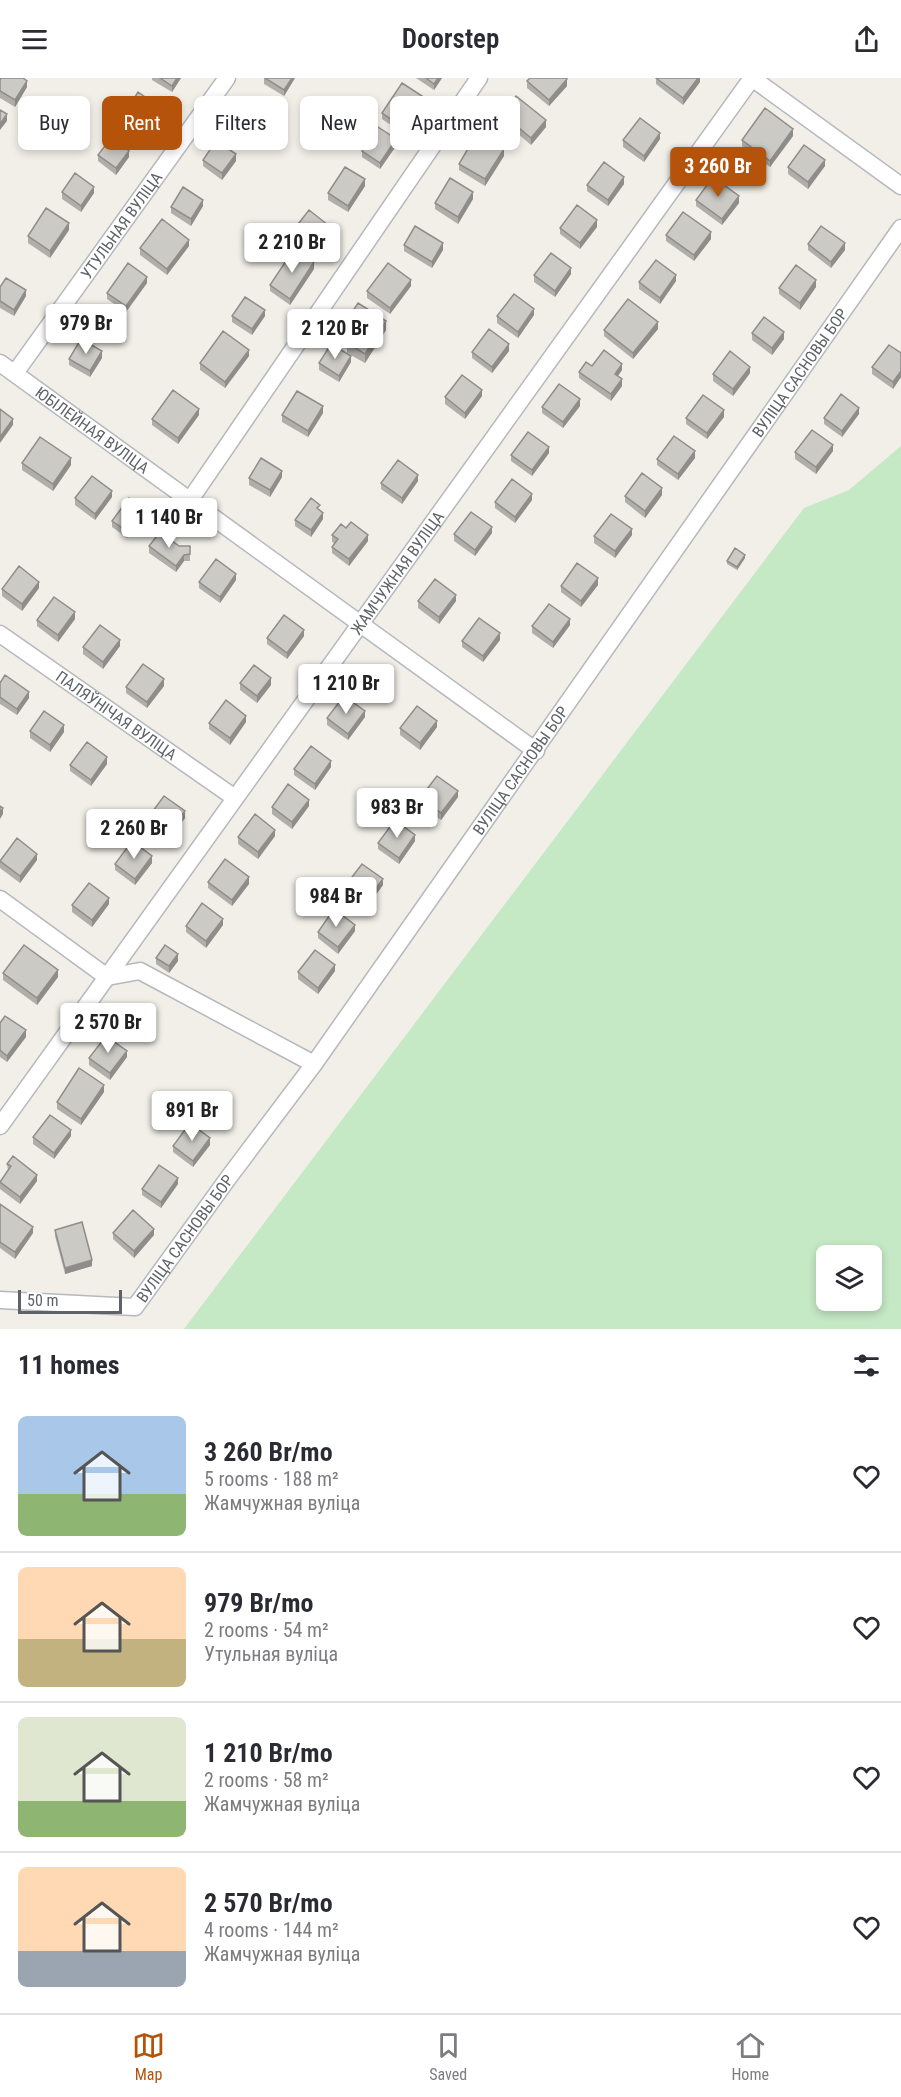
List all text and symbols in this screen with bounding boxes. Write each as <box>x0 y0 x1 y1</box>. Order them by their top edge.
icon: menu <box>18 23 51 56</box>
text: Doorstep <box>402 23 499 55</box>
icon: share <box>850 23 883 56</box>
chip: Buy <box>18 96 90 150</box>
chip: Rent <box>102 96 182 150</box>
chip: Filters <box>194 96 288 150</box>
chip: New <box>300 96 378 150</box>
chip: Apartment <box>390 96 520 150</box>
pin: 3 260 Br <box>656 147 780 198</box>
text: 3 260 Br <box>684 154 752 178</box>
street label: УТУЛЬНАЯ ВУЛІЦА <box>77 168 166 282</box>
pin: 2 210 Br <box>230 223 354 274</box>
text: 2 210 Br <box>258 230 326 254</box>
pin: 979 Br <box>37 304 135 355</box>
street label: ВУЛІЦА САСНОВЫ БОР <box>748 304 851 440</box>
pin: 2 120 Br <box>273 309 397 360</box>
text: 979 Br <box>60 311 112 335</box>
text: 2 120 Br <box>301 316 369 340</box>
street label: ЮБІЛЕЙНАЯ ВУЛІЦА <box>32 382 153 477</box>
pin: 1 140 Br <box>107 498 231 549</box>
text: 1 140 Br <box>135 505 203 529</box>
street label: ЖАМЧУЖНАЯ ВУЛІЦА <box>346 507 448 638</box>
pin: 1 210 Br <box>284 664 408 715</box>
street label: ПАЛЯЎНІЧАЯ ВУЛІЦА <box>52 667 180 764</box>
text: 1 210 Br <box>312 671 380 695</box>
street label: ВУЛІЦА САСНОВЫ БОР <box>469 702 572 838</box>
pin: 983 Br <box>348 788 446 839</box>
text: 983 Br <box>371 795 423 819</box>
pin: 2 260 Br <box>72 809 196 860</box>
text: 2 260 Br <box>100 816 168 840</box>
pin: 984 Br <box>287 877 385 928</box>
text: 984 Br <box>310 884 362 908</box>
pin: 2 570 Br <box>46 1003 170 1054</box>
text: 2 570 Br <box>74 1010 142 1034</box>
pin: 891 Br <box>143 1091 241 1142</box>
text: 891 Br <box>166 1098 218 1122</box>
street label: ВУЛІЦА САСНОВЫ БОР <box>132 1171 237 1306</box>
map controls <box>816 1245 882 1311</box>
button: layers <box>816 1245 882 1311</box>
scale bar <box>18 1287 122 1314</box>
text: 50 m <box>27 1291 59 1310</box>
icon: filters <box>850 1349 883 1382</box>
text: 11 homes <box>18 1350 120 1380</box>
text: 3 260 Br/mo <box>204 1437 333 1467</box>
icon: home <box>66 1440 138 1512</box>
icon: heart <box>850 1460 883 1493</box>
text: 5 rooms · 188 m² <box>204 1467 339 1491</box>
text: Жамчужная вуліца <box>204 1491 360 1515</box>
text: 979 Br/mo <box>204 1588 313 1618</box>
icon: home <box>66 1591 138 1663</box>
icon: heart <box>850 1611 883 1644</box>
text: 2 rooms · 54 m² <box>204 1618 329 1642</box>
text: Утульная вуліца <box>204 1642 338 1666</box>
text: 1 210 Br/mo <box>204 1738 333 1768</box>
icon: home <box>66 1741 138 1813</box>
icon: heart <box>850 1761 883 1794</box>
text: 2 rooms · 58 m² <box>204 1768 329 1792</box>
text: Жамчужная вуліца <box>204 1792 360 1816</box>
text: 2 570 Br/mo <box>204 1888 333 1918</box>
icon: home <box>66 1891 138 1963</box>
icon: heart <box>850 1911 883 1944</box>
text: 4 rooms · 144 m² <box>204 1918 339 1942</box>
text: Жамчужная вуліца <box>204 1942 360 1966</box>
tab: Map <box>132 2029 165 2084</box>
tab: Saved <box>429 2029 467 2084</box>
tab: Home <box>731 2029 769 2084</box>

